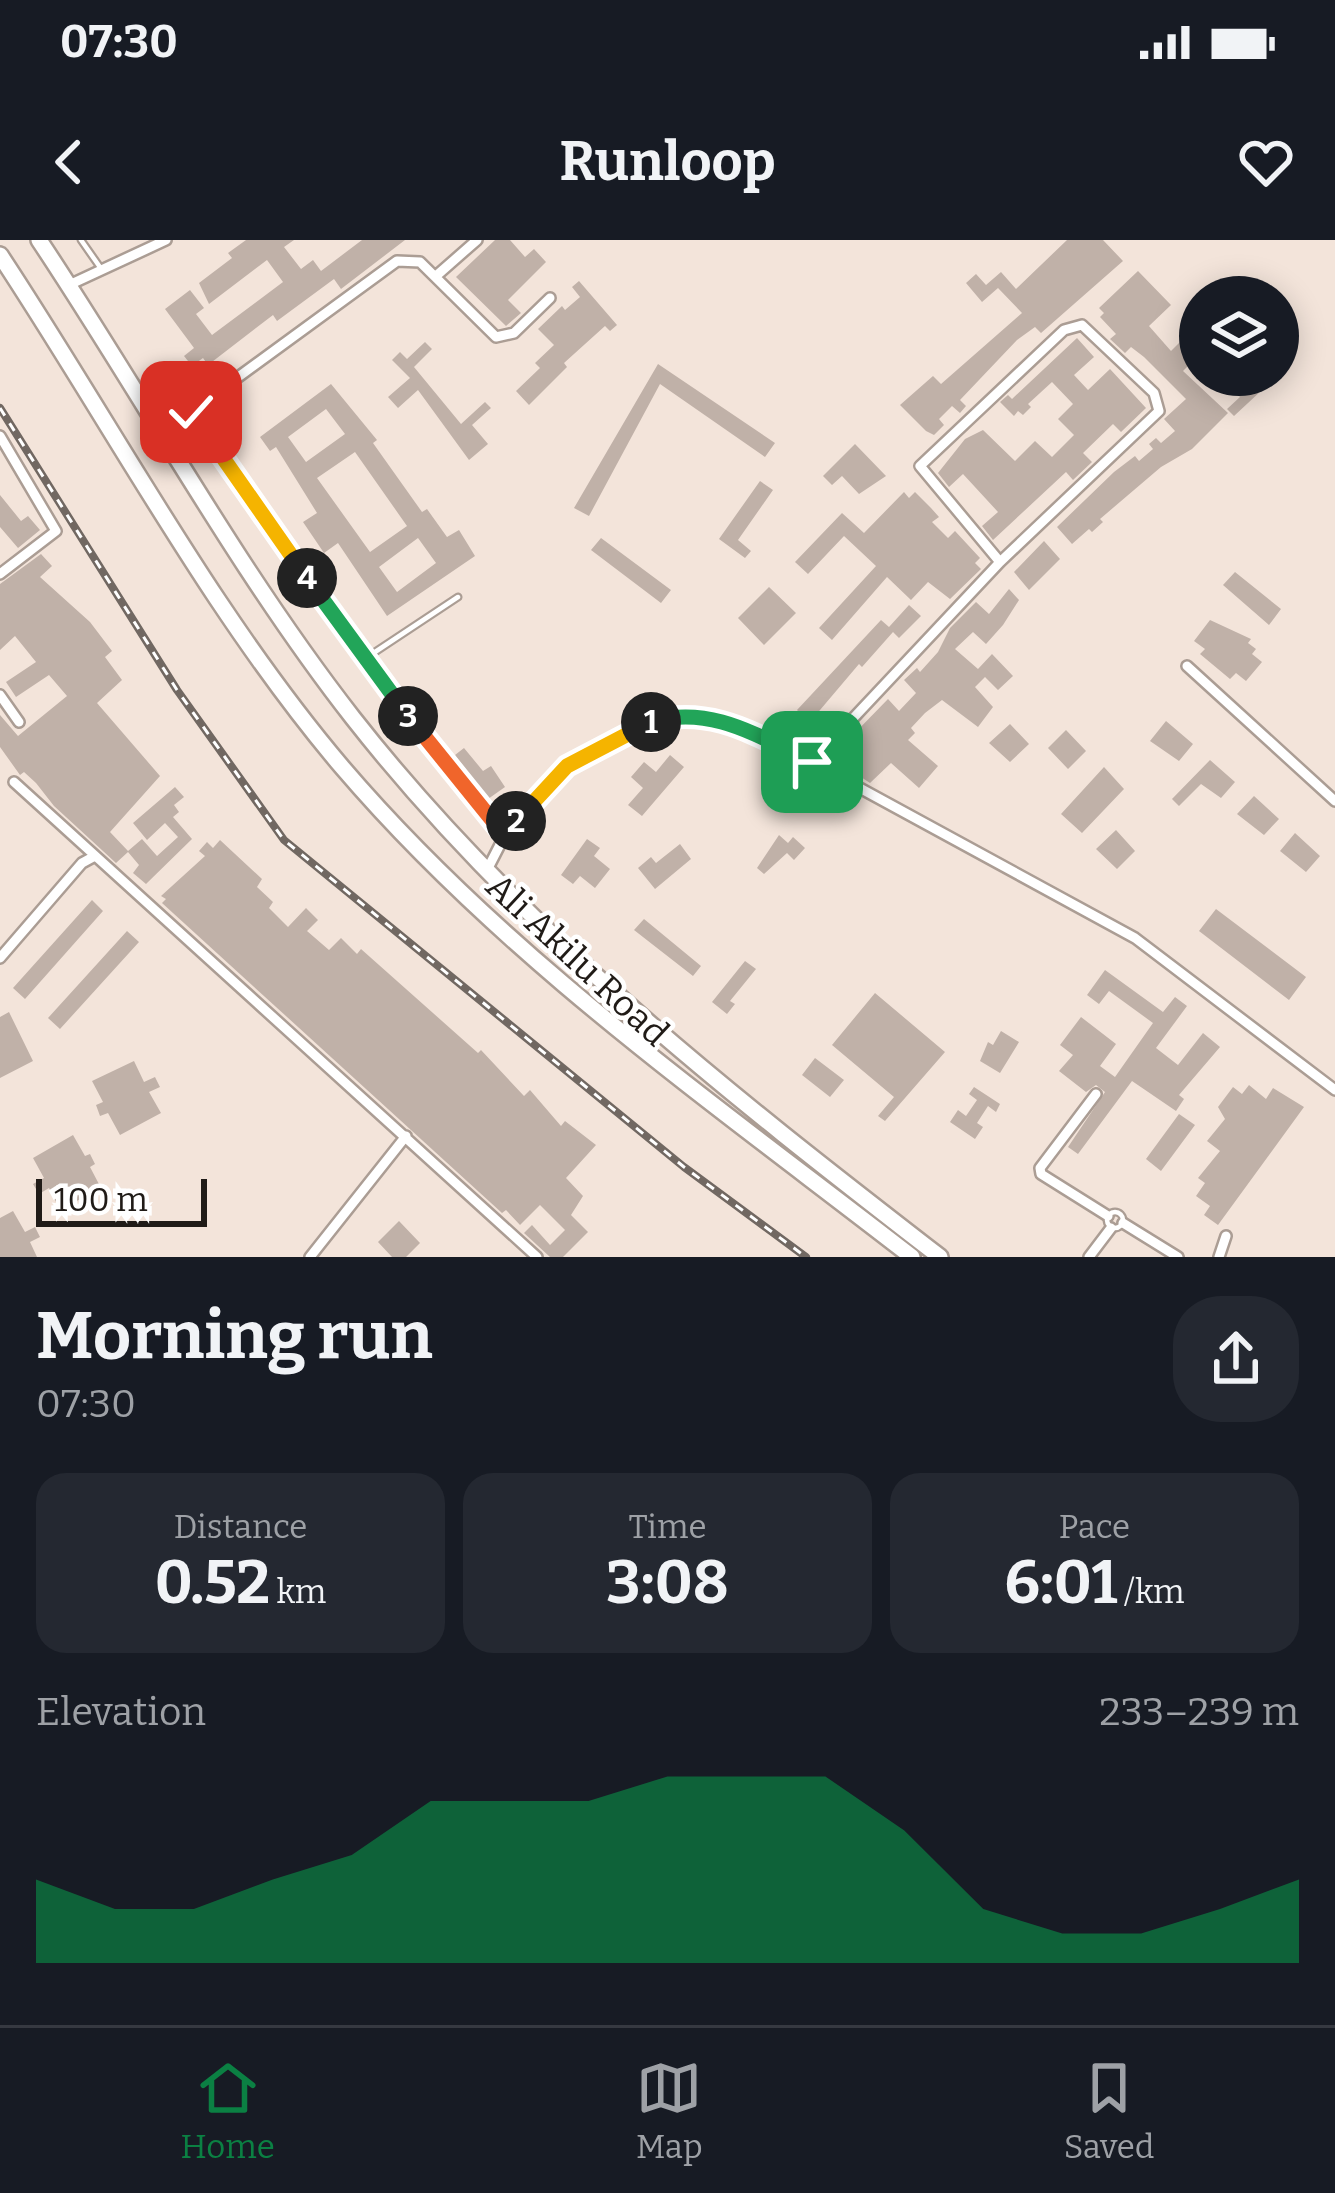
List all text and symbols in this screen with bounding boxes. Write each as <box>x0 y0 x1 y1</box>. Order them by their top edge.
text: 07:30 <box>60 15 178 69</box>
icon: back <box>36 129 102 195</box>
icon: heart <box>1233 129 1299 195</box>
text: Runloop <box>559 130 776 194</box>
map controls <box>1179 276 1299 396</box>
button: layers <box>1179 276 1299 396</box>
pin <box>140 361 242 463</box>
icon: check <box>158 379 224 445</box>
pin: 4 <box>277 548 337 608</box>
text: 4 <box>297 558 317 598</box>
pin: 3 <box>378 686 438 746</box>
pin: 1 <box>621 692 681 752</box>
text: 3 <box>398 696 418 736</box>
text: 1 <box>644 702 658 742</box>
pin <box>761 711 863 813</box>
icon: arrive <box>779 729 845 795</box>
pin: 2 <box>486 791 546 851</box>
text: 2 <box>507 801 525 841</box>
street label: Ali Akilu Road <box>477 864 678 1055</box>
scale bar <box>36 1173 207 1226</box>
text: 100 m <box>54 1180 148 1220</box>
text: Morning run <box>36 1296 433 1375</box>
button: share <box>1173 1296 1299 1422</box>
text: 07:30 <box>36 1381 136 1427</box>
text: Distance <box>174 1507 307 1547</box>
text: Time <box>629 1507 706 1547</box>
text: Pace <box>1059 1507 1130 1547</box>
text: 0.52 <box>155 1547 270 1619</box>
text: 3:08 <box>606 1547 729 1619</box>
text: 6:01 <box>1004 1547 1117 1619</box>
text: km <box>270 1572 326 1612</box>
text: /km <box>1117 1572 1185 1612</box>
text: Elevation <box>36 1689 206 1735</box>
text: 233–239 m <box>1099 1689 1299 1735</box>
tab: Home <box>181 2055 275 2167</box>
tab: Map <box>636 2055 703 2167</box>
tab: Saved <box>1064 2055 1154 2167</box>

